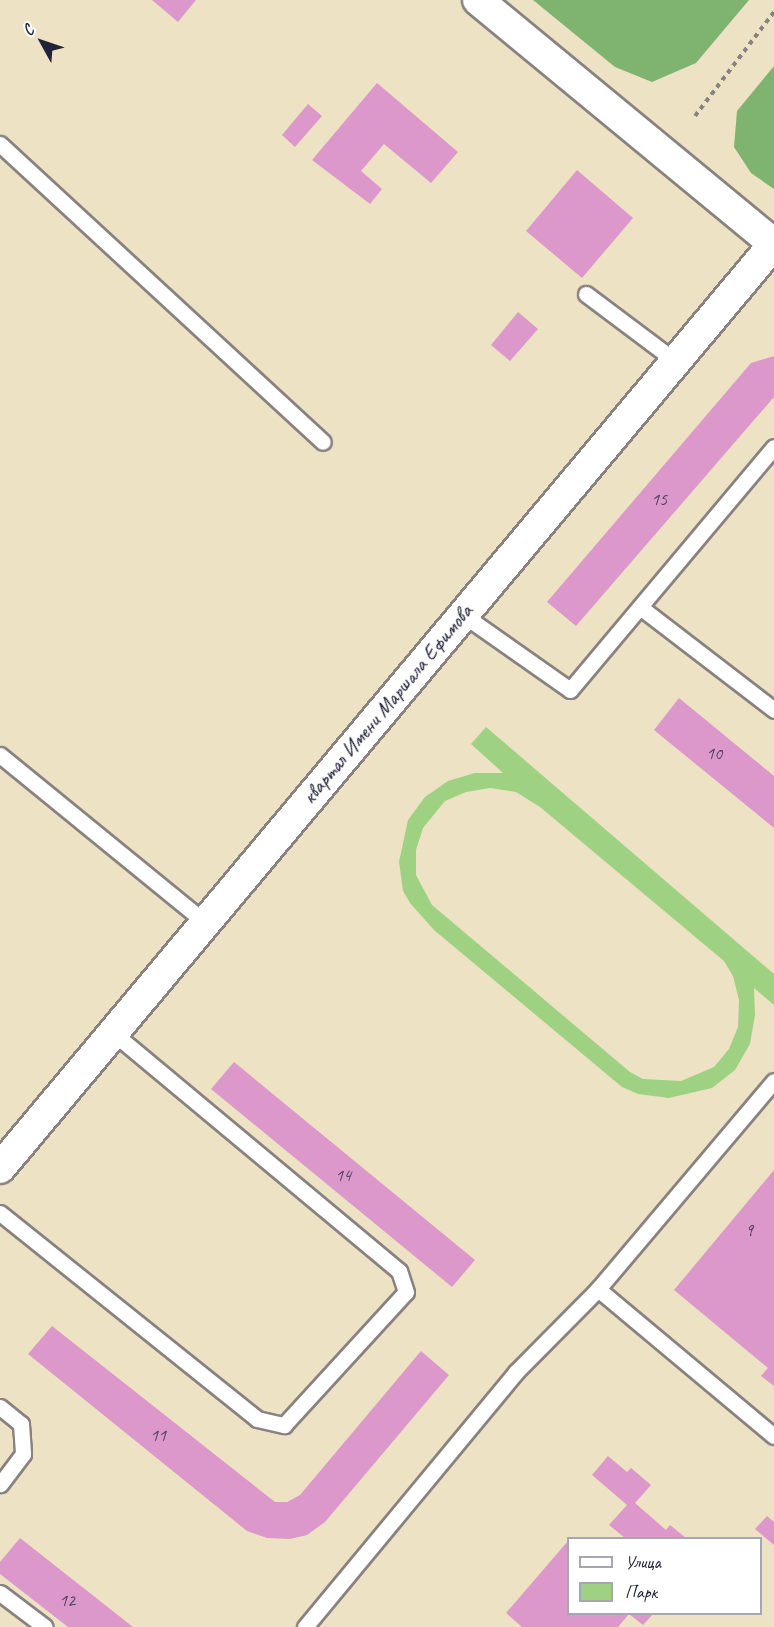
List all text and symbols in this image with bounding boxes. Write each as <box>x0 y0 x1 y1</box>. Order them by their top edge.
north arrow <box>12 12 72 72</box>
text: С <box>18 21 38 40</box>
house number: 15 <box>651 488 667 510</box>
street label: квартал Имени Маршала Ефимова <box>296 599 478 809</box>
house number: 10 <box>706 742 722 764</box>
house number: 14 <box>335 1164 351 1186</box>
house number: 9 <box>745 1219 753 1241</box>
house number: 11 <box>150 1424 166 1446</box>
legend <box>567 1537 762 1615</box>
text: Улица <box>625 1551 661 1573</box>
text: Парк <box>625 1581 657 1603</box>
house number: 12 <box>59 1589 75 1611</box>

